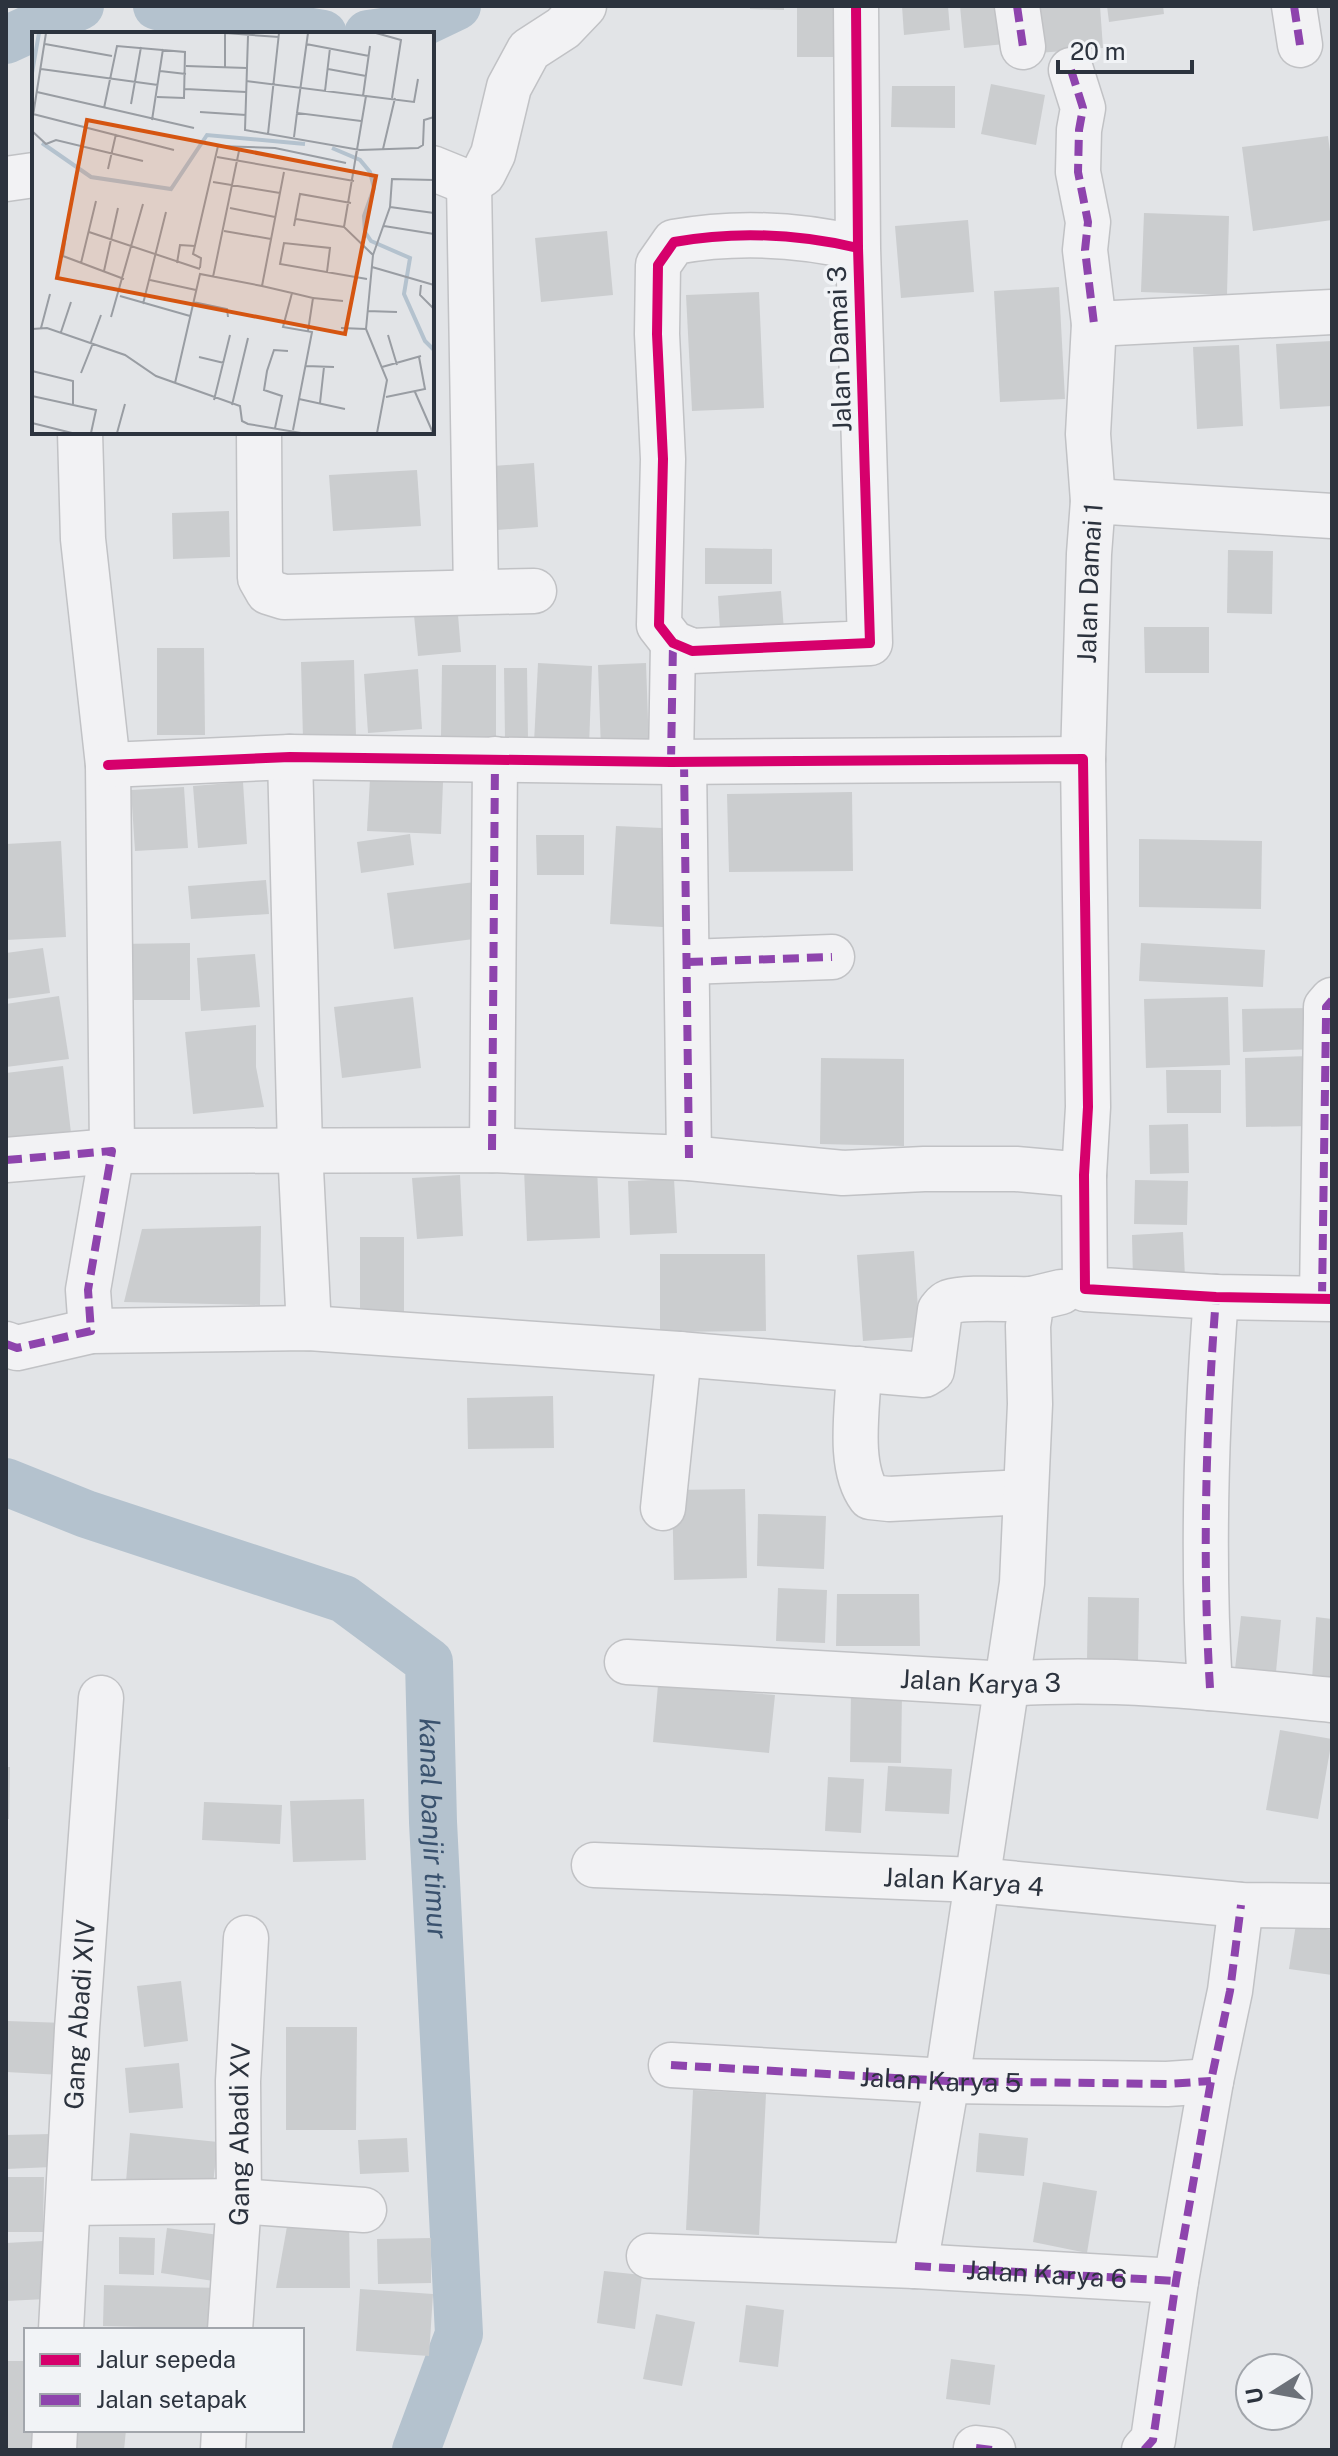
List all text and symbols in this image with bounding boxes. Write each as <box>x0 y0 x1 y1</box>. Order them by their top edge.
scale bar <box>1058 24 1192 74</box>
inset map <box>32 32 434 434</box>
text: 20 m <box>1070 37 1126 65</box>
street label: Jalan Damai 3 <box>821 265 857 433</box>
street label: Jalan Damai 1 <box>1070 502 1108 664</box>
street label: Jalan Karya 3 <box>899 1662 1061 1700</box>
water label: kanal banjir timur <box>414 1718 455 1940</box>
street label: Jalan Karya 4 <box>883 1861 1045 1902</box>
street label: Gang Abadi XIV <box>57 1918 100 2110</box>
street label: Gang Abadi XV <box>222 2042 256 2227</box>
street label: Jalan Karya 5 <box>859 2060 1021 2098</box>
street label: Jalan Karya 6 <box>965 2253 1128 2294</box>
legend <box>24 2328 304 2432</box>
text: Jalur sepeda <box>96 2345 236 2373</box>
north arrow <box>1234 2352 1314 2432</box>
text: Jalan setapak <box>96 2385 247 2413</box>
text: U <box>1240 2386 1269 2406</box>

